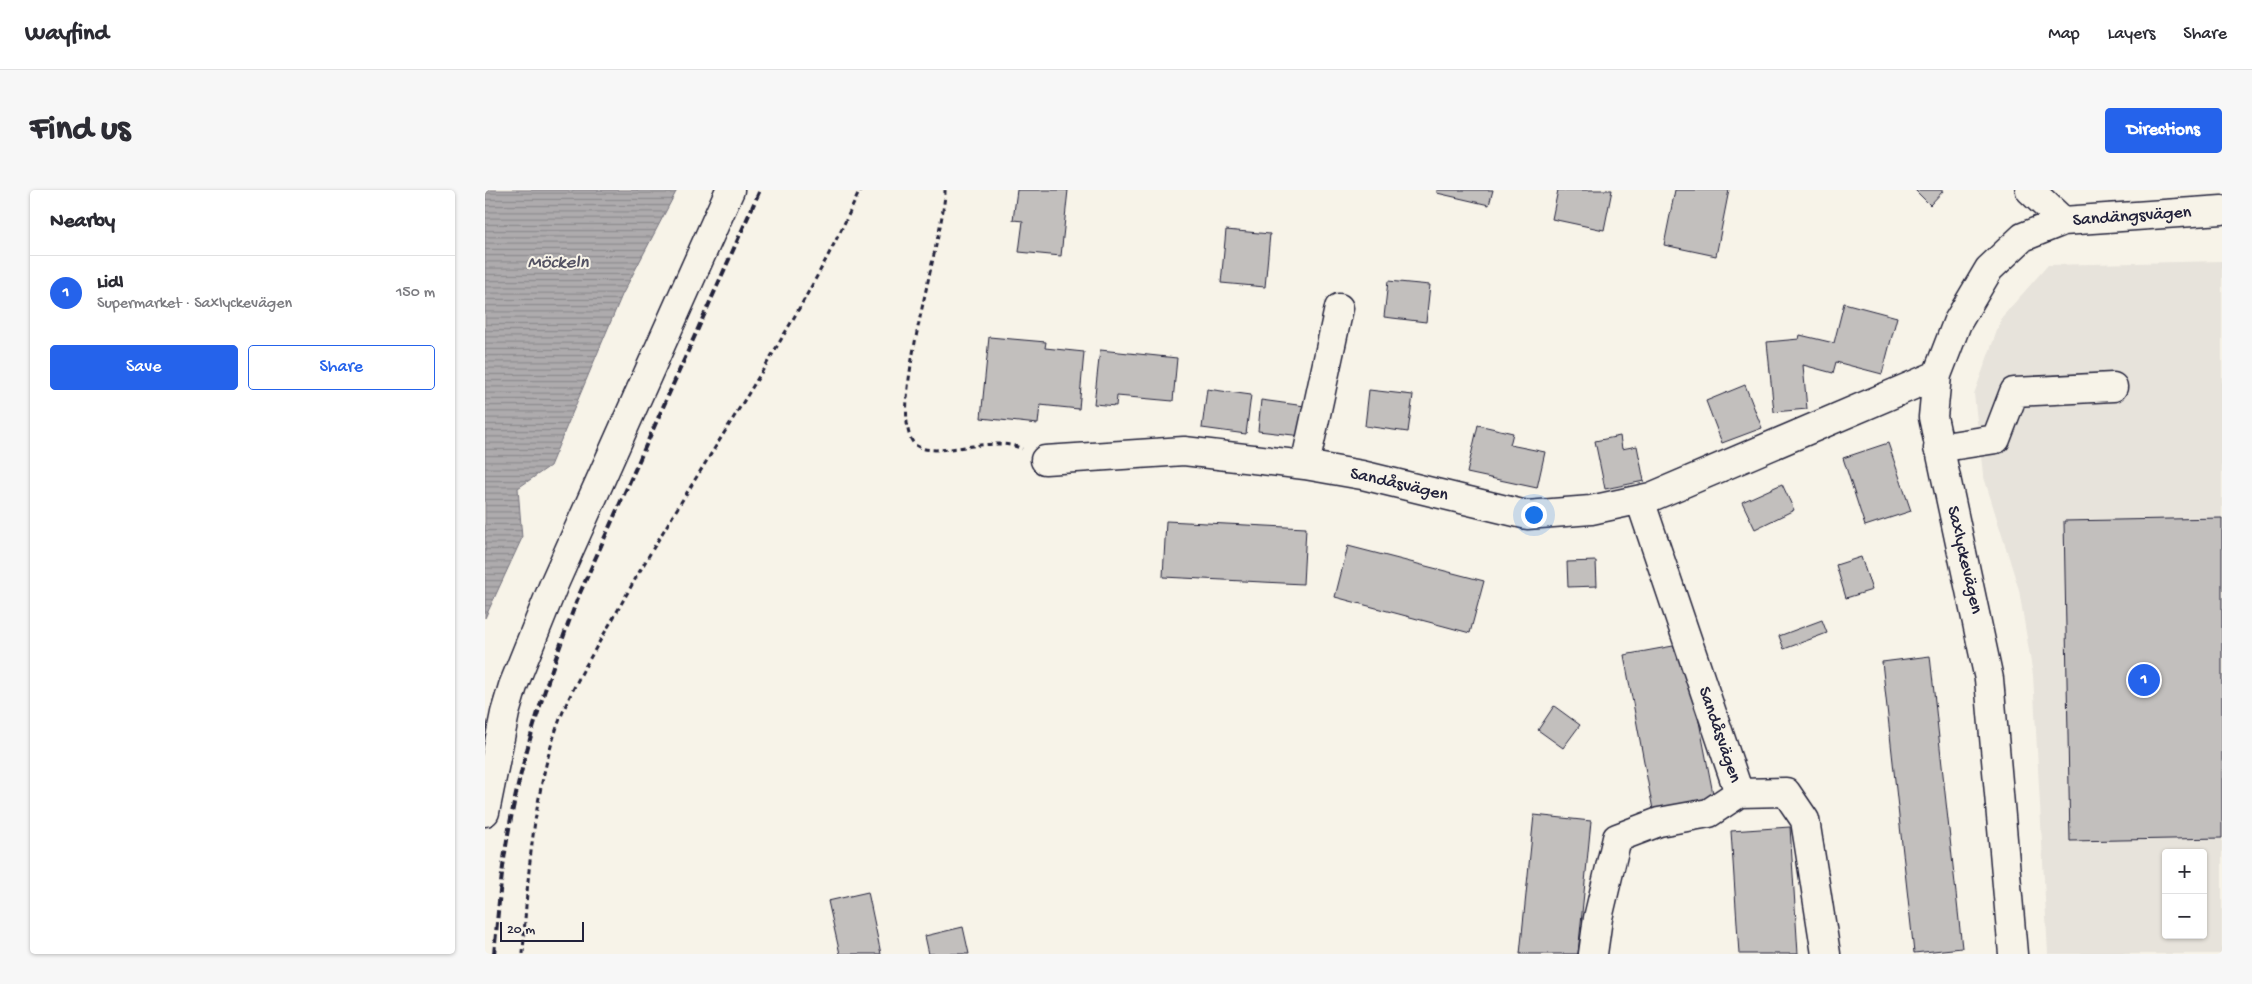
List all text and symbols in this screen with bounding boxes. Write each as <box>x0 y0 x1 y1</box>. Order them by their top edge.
text: Wayfind <box>25 20 109 49</box>
text: Map <box>2048 24 2080 45</box>
text: Layers <box>2108 24 2155 45</box>
text: Share <box>2183 24 2227 45</box>
button: Directions <box>2105 108 2222 153</box>
text: Find us <box>30 110 130 151</box>
street label: Sandängsvägen <box>2072 202 2192 232</box>
text: Nearby <box>50 210 115 235</box>
water label: Möckeln <box>528 252 589 275</box>
text: Lidl <box>97 272 123 295</box>
text: 1 <box>63 284 69 303</box>
text: 150 m <box>396 284 435 303</box>
text: Supermarket · Saxlyckevägen <box>97 295 292 314</box>
button: Save <box>50 345 238 390</box>
button: Share <box>248 345 435 390</box>
street label: Sandåsvägen <box>1348 464 1451 507</box>
your location <box>1521 502 1547 528</box>
street label: Saxlyckevägen <box>1941 504 1987 616</box>
pin: 1 <box>2128 661 2160 699</box>
street label: Sandåsvägen <box>1693 684 1745 786</box>
map controls <box>2162 849 2207 939</box>
button: + <box>2162 849 2207 894</box>
button: − <box>2162 894 2207 939</box>
scale bar <box>500 919 584 942</box>
text: 20 m <box>507 922 535 939</box>

